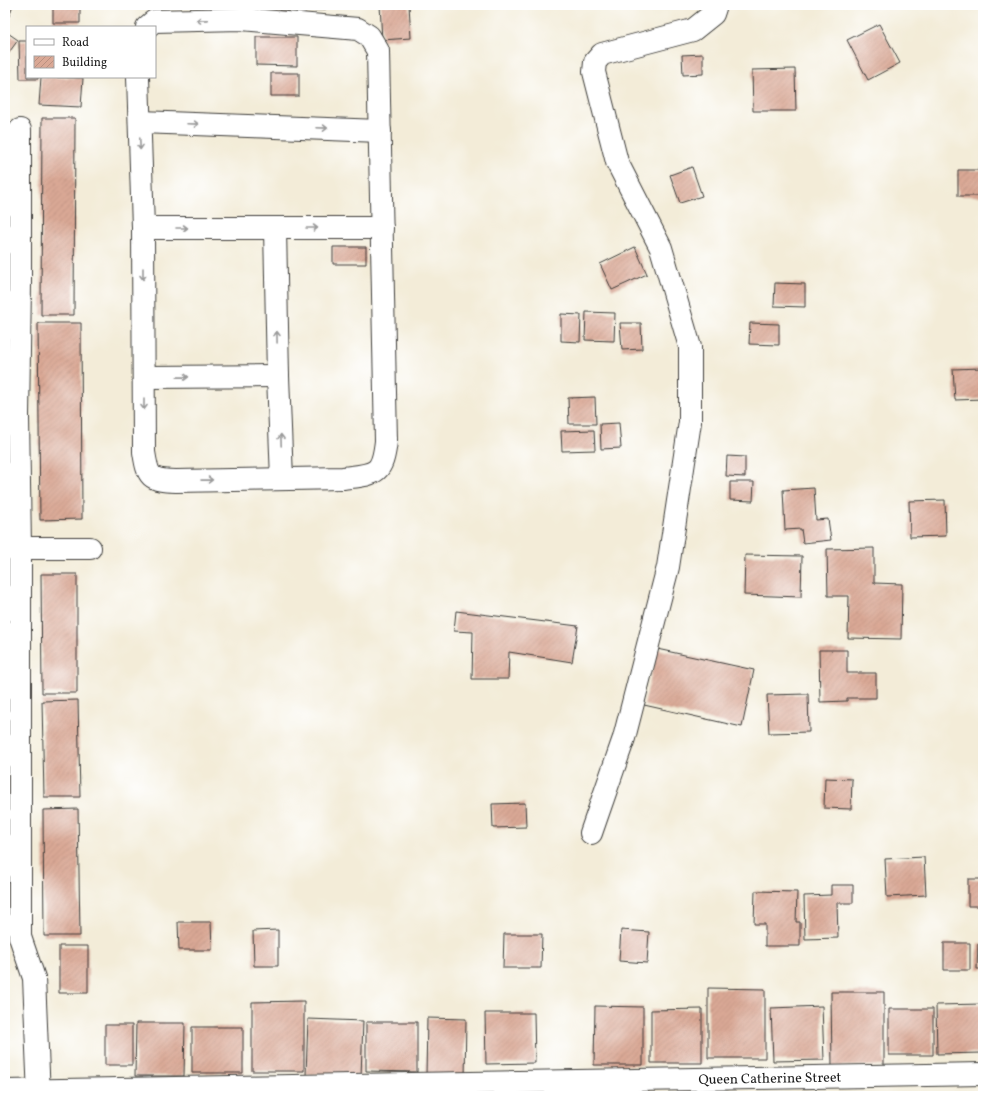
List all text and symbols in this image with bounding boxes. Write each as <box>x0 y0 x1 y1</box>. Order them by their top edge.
one-way arrow <box>196 16 209 24</box>
legend <box>26 26 156 78</box>
text: Road <box>62 35 89 51</box>
text: Building <box>62 55 107 71</box>
one-way arrow <box>186 120 199 127</box>
one-way arrow <box>315 125 328 132</box>
one-way arrow <box>136 137 144 150</box>
one-way arrow <box>175 224 188 232</box>
one-way arrow <box>305 224 318 232</box>
one-way arrow <box>139 267 147 280</box>
one-way arrow <box>273 331 281 344</box>
one-way arrow <box>176 373 189 381</box>
one-way arrow <box>140 397 148 410</box>
one-way arrow <box>277 434 284 447</box>
one-way arrow <box>200 477 213 484</box>
street label: Queen Catherine Street <box>698 1068 842 1090</box>

